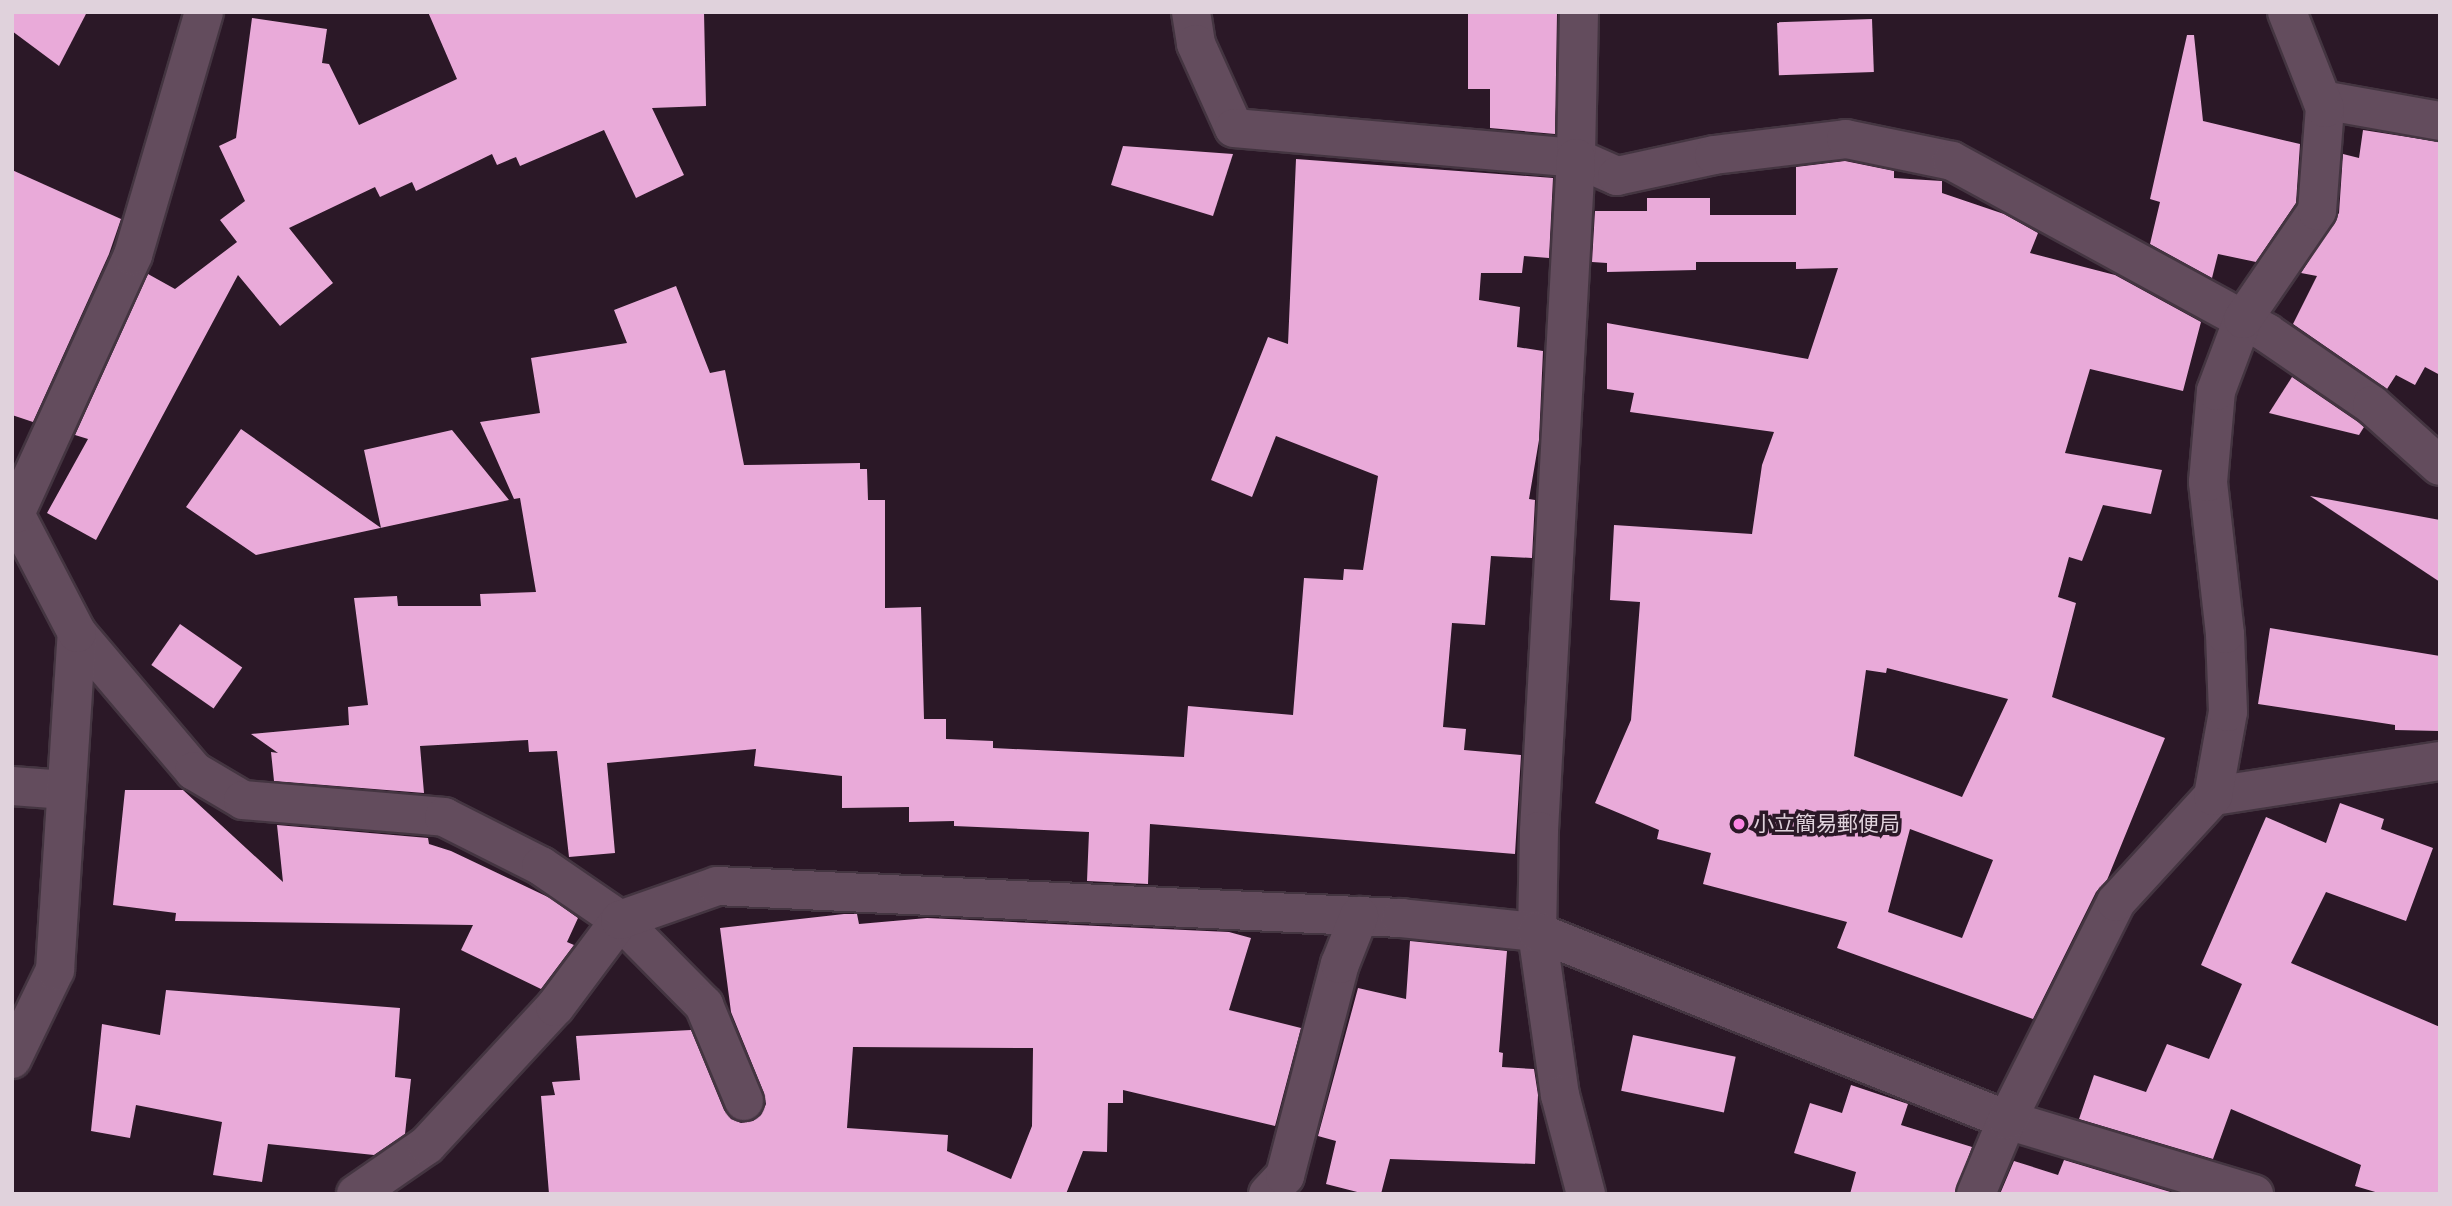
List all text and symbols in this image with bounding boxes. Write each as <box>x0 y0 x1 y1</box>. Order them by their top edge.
place label: 小立簡易郵便局 <box>1753 811 1900 837</box>
marker: 小立簡易郵便局 <box>1731 816 1747 832</box>

